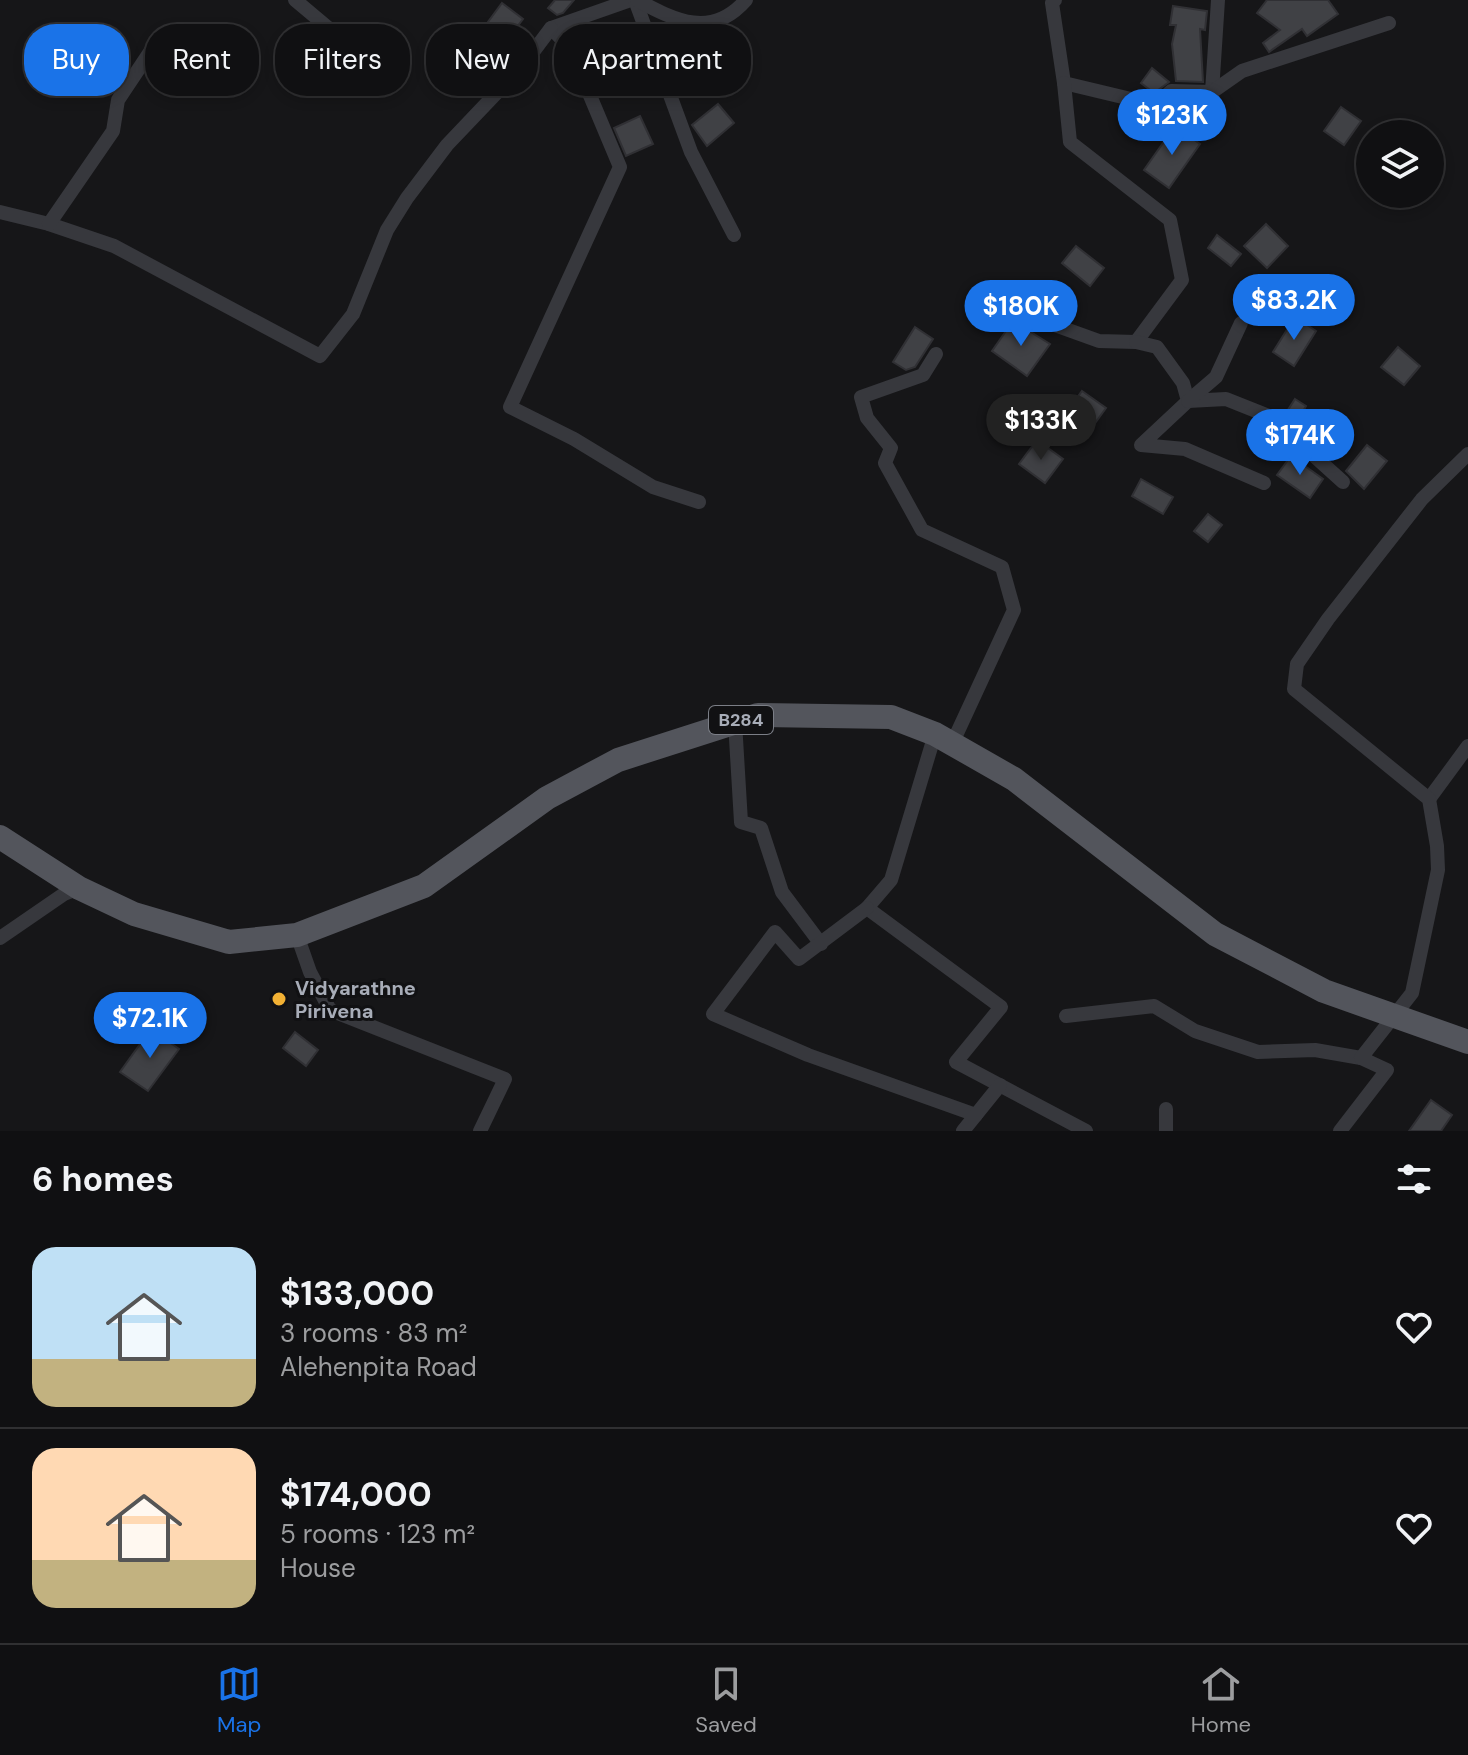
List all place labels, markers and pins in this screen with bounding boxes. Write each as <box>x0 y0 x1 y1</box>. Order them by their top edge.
pin: $123K <box>1116 89 1228 157</box>
pin: $83.2K <box>1229 274 1359 342</box>
pin: $180K <box>965 280 1077 348</box>
pin: $133K <box>985 394 1097 462</box>
pin: $174K <box>1244 409 1356 477</box>
place label: Vidyarathne Pirivena <box>295 975 416 1024</box>
marker: Vidyarathne Pirivena <box>270 990 288 1008</box>
pin: $72.1K <box>85 992 215 1060</box>

